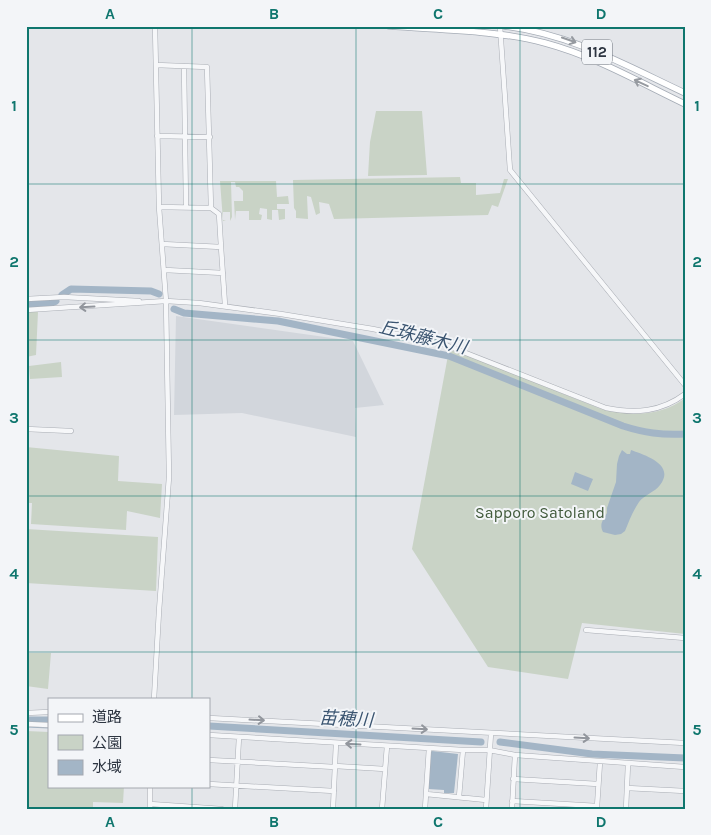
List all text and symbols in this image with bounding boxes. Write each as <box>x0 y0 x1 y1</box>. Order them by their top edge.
text: A <box>105 4 115 23</box>
text: B <box>269 4 279 23</box>
text: C <box>433 4 443 23</box>
text: D <box>596 4 607 23</box>
one-way arrow <box>560 36 576 45</box>
road number: 112 <box>582 40 612 64</box>
one-way arrow <box>634 77 649 87</box>
text: 1 <box>11 96 17 115</box>
text: 1 <box>694 96 700 115</box>
text: 2 <box>9 252 19 271</box>
text: 2 <box>692 252 702 271</box>
one-way arrow <box>79 302 95 311</box>
water label: 丘珠藤木川 <box>377 315 471 359</box>
text: 3 <box>9 408 19 427</box>
text: 3 <box>692 408 702 427</box>
park label: Sapporo Satoland <box>475 503 605 522</box>
text: 4 <box>9 564 19 583</box>
text: 4 <box>692 564 702 583</box>
legend <box>48 698 210 788</box>
water label: 苗穂川 <box>318 707 376 732</box>
text: 道路 <box>92 708 122 726</box>
one-way arrow <box>249 716 265 725</box>
text: 5 <box>9 720 19 739</box>
text: 5 <box>692 720 702 739</box>
one-way arrow <box>411 725 427 734</box>
text: 公園 <box>92 734 122 752</box>
one-way arrow <box>574 734 590 743</box>
one-way arrow <box>346 739 362 748</box>
text: 水域 <box>92 758 122 776</box>
text: A <box>105 812 115 831</box>
text: B <box>269 812 279 831</box>
text: C <box>433 812 443 831</box>
text: D <box>596 812 607 831</box>

